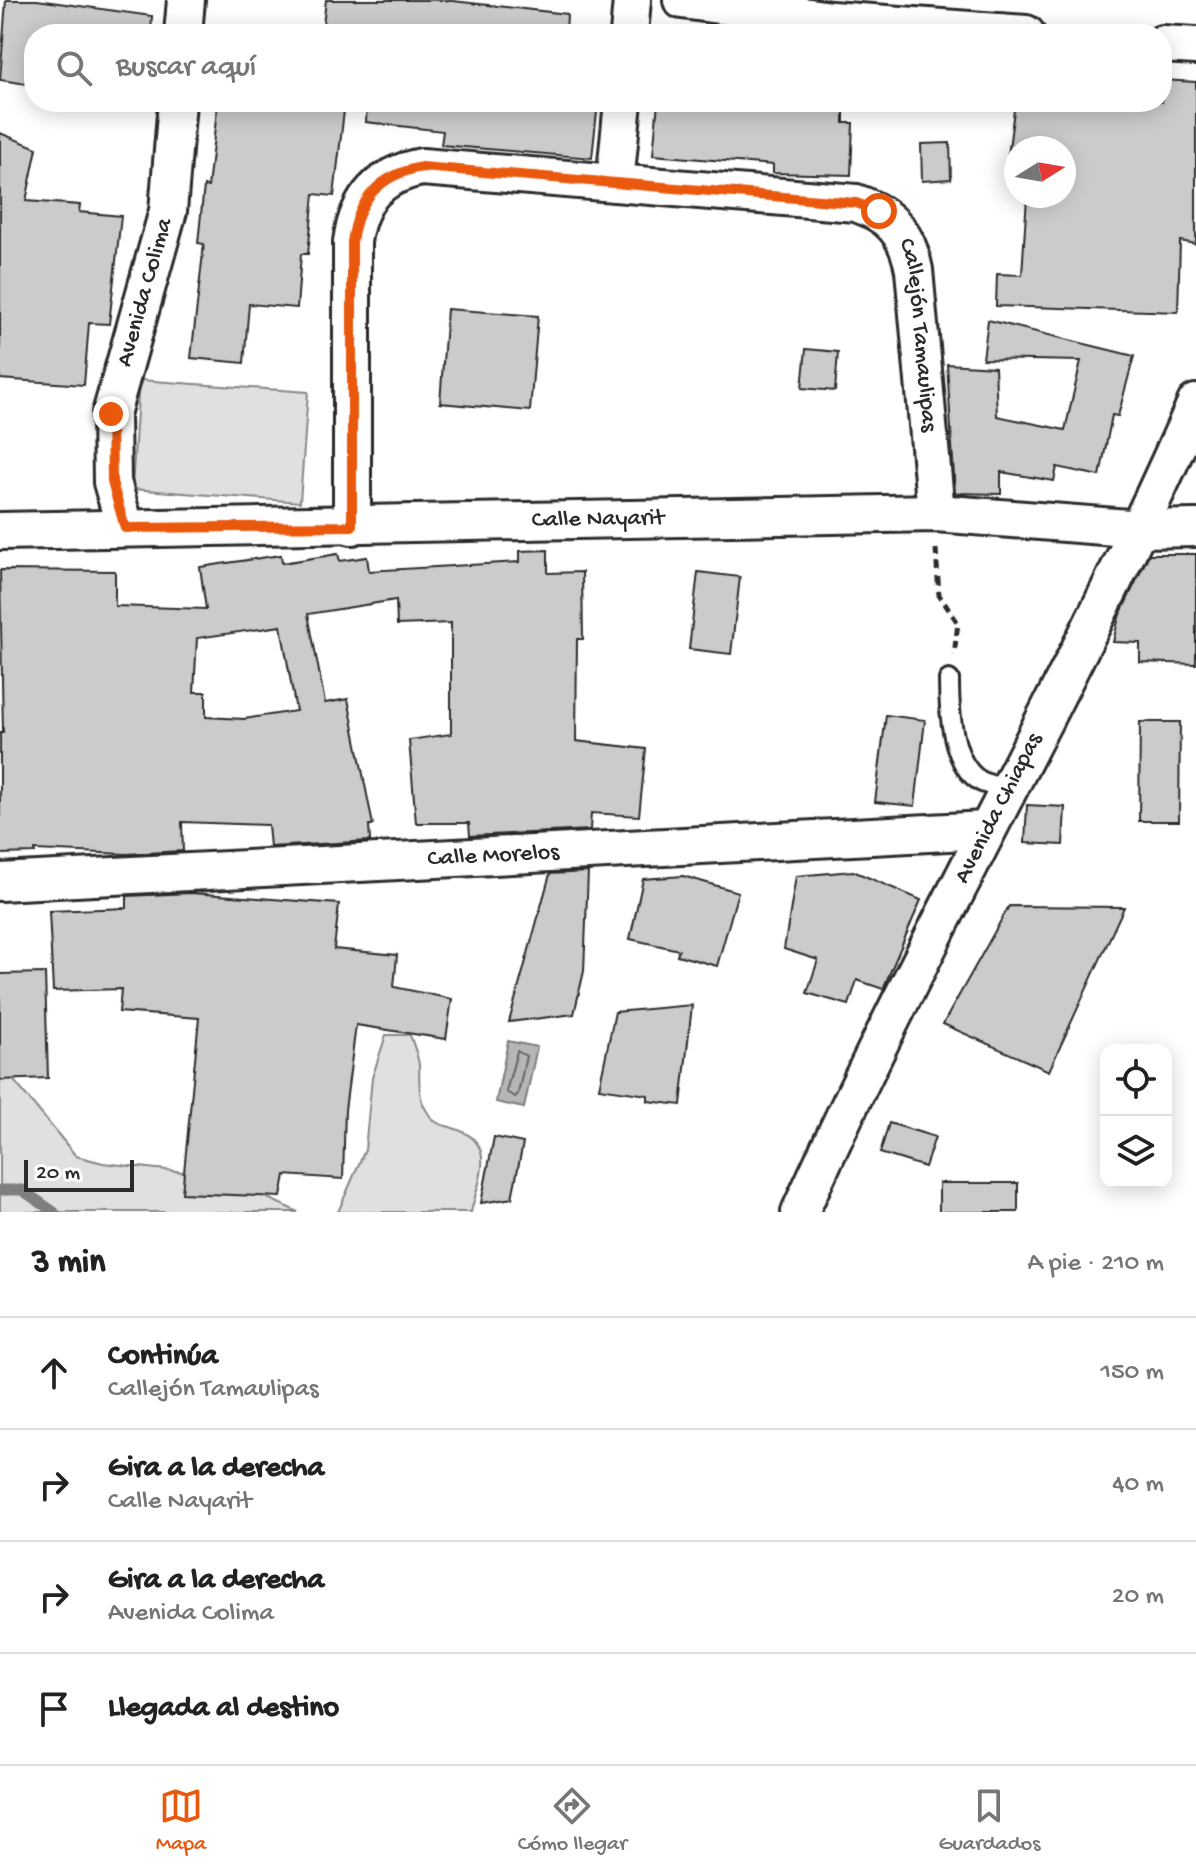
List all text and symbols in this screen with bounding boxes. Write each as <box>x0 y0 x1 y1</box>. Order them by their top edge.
search box <box>24 24 1172 112</box>
icon: search <box>52 46 96 90</box>
text: Buscar aquí <box>116 51 256 86</box>
north arrow <box>1004 136 1076 208</box>
route start <box>861 193 897 229</box>
street label: Avenida Colima <box>110 214 180 370</box>
street label: Callejón Tamaulipas <box>891 234 943 434</box>
route end <box>93 396 129 432</box>
street label: Calle Nayarit <box>531 504 667 535</box>
street label: Avenida Chiapas <box>948 727 1050 889</box>
street label: Calle Morelos <box>427 838 561 874</box>
map controls <box>1100 1044 1172 1188</box>
button: locate <box>1100 1044 1172 1116</box>
button: layers <box>1100 1116 1172 1188</box>
scale bar <box>24 1156 134 1192</box>
text: 20 m <box>36 1161 80 1187</box>
text: 3 min <box>32 1244 105 1284</box>
text: A pie · 210 m <box>1028 1249 1164 1280</box>
text: Continúa <box>108 1340 218 1375</box>
icon: ahead <box>32 1351 76 1395</box>
text: 150 m <box>1100 1358 1164 1389</box>
text: Callejón Tamaulipas <box>108 1375 319 1406</box>
text: Gira a la derecha <box>108 1452 324 1487</box>
icon: right <box>32 1463 76 1507</box>
text: 40 m <box>1112 1470 1164 1501</box>
text: Calle Nayarit <box>108 1487 252 1518</box>
text: Gira a la derecha <box>108 1564 324 1599</box>
icon: right <box>32 1575 76 1619</box>
text: 20 m <box>1112 1582 1164 1613</box>
text: Avenida Colima <box>108 1599 274 1630</box>
icon: arrive <box>32 1687 76 1731</box>
text: Llegada al destino <box>108 1692 339 1727</box>
tab: Mapa <box>156 1784 206 1858</box>
tab: Cómo llegar <box>518 1784 627 1858</box>
tab: Guardados <box>939 1784 1040 1858</box>

